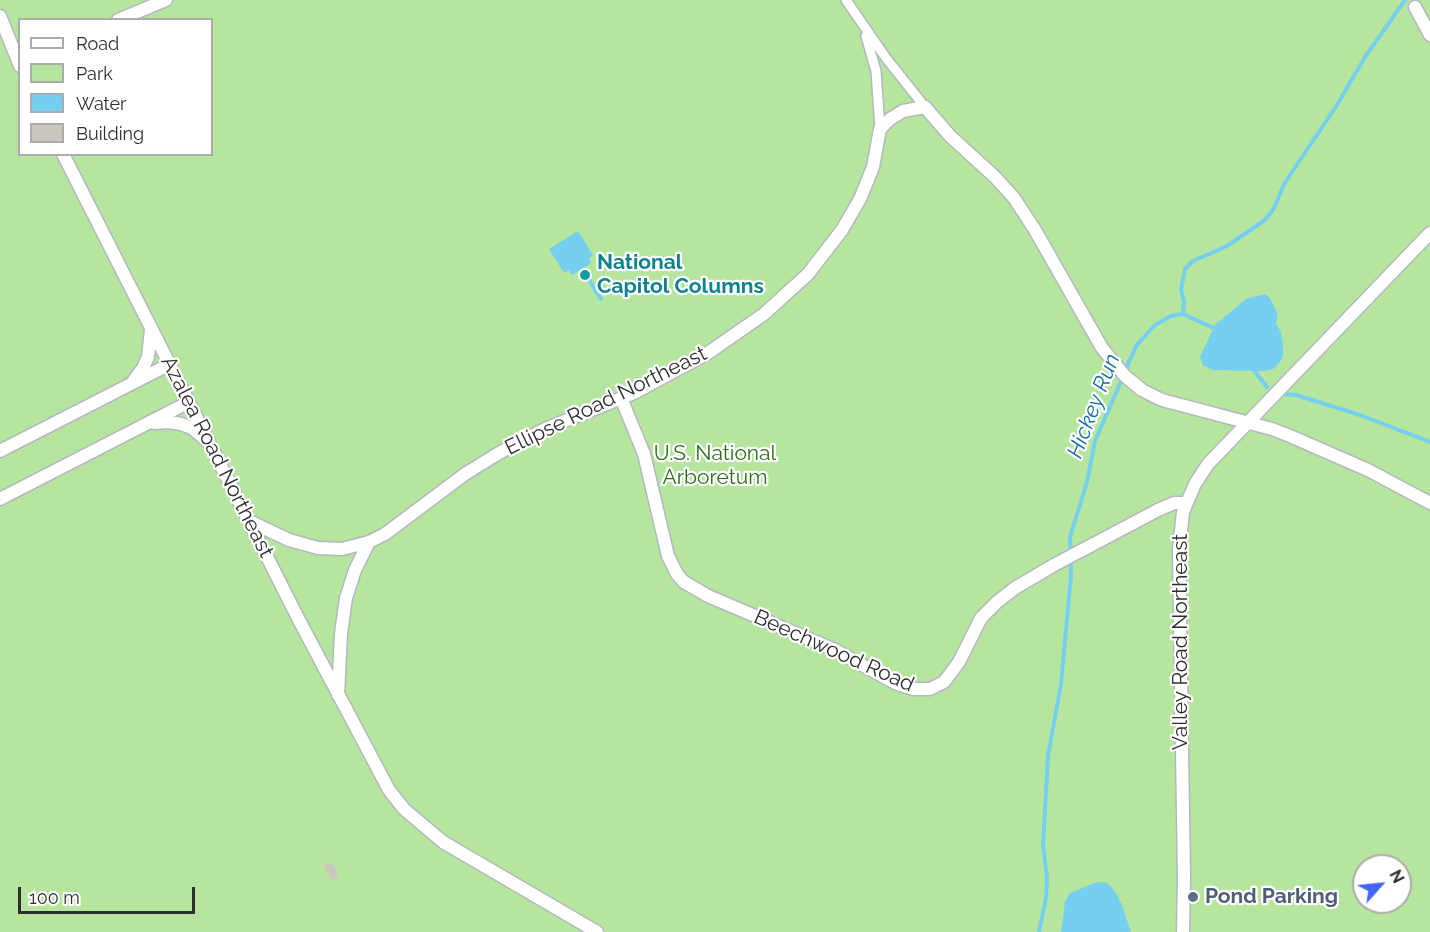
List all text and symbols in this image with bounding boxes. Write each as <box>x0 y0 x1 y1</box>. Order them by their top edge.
legend <box>18 18 213 156</box>
text: Road <box>76 33 119 54</box>
text: Park <box>76 63 113 84</box>
text: Water <box>76 93 126 114</box>
text: Building <box>76 123 144 144</box>
place label: National Capitol Columns <box>597 250 764 300</box>
marker: National Capitol Columns <box>578 268 592 282</box>
street label: Ellipse Road Northeast <box>501 341 711 461</box>
water label: Hickey Run <box>1062 350 1126 462</box>
street label: Azalea Road Northeast <box>155 352 279 562</box>
park label: U.S. National Arboretum <box>654 441 776 491</box>
street label: Valley Road Northeast <box>1168 534 1194 750</box>
street label: Beechwood Road <box>750 604 918 698</box>
north arrow <box>1352 854 1412 914</box>
text: N <box>1385 867 1408 886</box>
scale bar <box>21 875 198 913</box>
place label: Pond Parking <box>1205 884 1338 910</box>
text: 100 m <box>29 887 80 908</box>
marker: Pond Parking <box>1186 890 1200 904</box>

